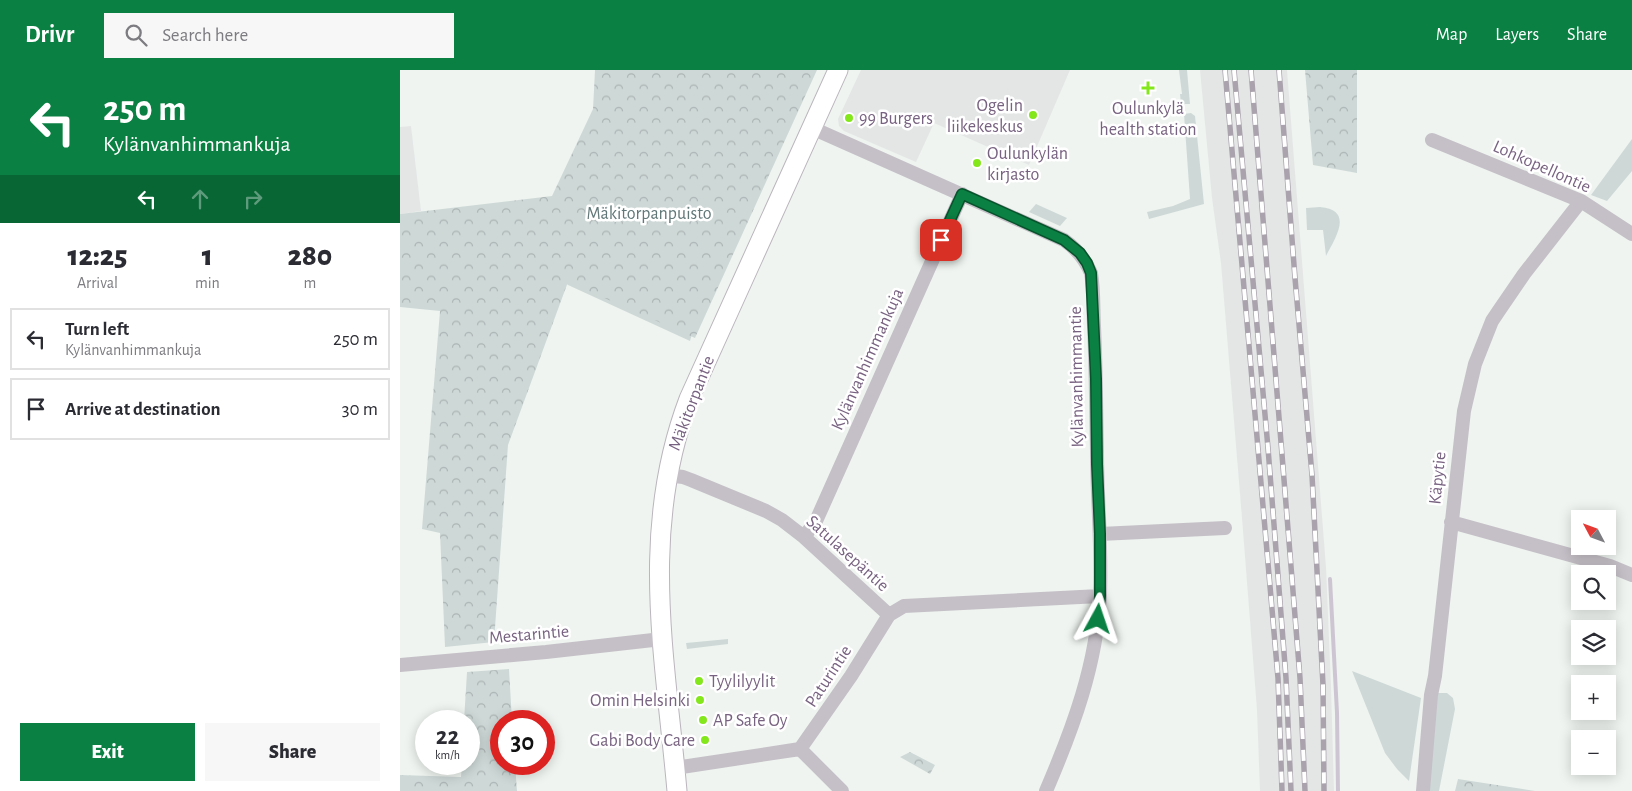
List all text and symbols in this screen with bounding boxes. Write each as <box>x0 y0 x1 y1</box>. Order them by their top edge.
search box <box>104 13 454 58</box>
icon: search <box>122 21 150 49</box>
text: Drivr <box>25 23 74 47</box>
text: Search here <box>162 26 248 45</box>
text: Map <box>1436 26 1467 44</box>
text: Layers <box>1495 26 1539 44</box>
text: Share <box>1567 26 1607 44</box>
marker: Oulunkylä health station <box>1141 81 1155 95</box>
icon: left <box>20 90 85 155</box>
text: 250 m <box>103 92 186 127</box>
place label: Ogelin liikekeskus <box>947 97 1023 136</box>
place label: Oulunkylä health station <box>1099 100 1197 139</box>
marker: Ogelin liikekeskus <box>1027 109 1039 121</box>
place label: 99 Burgers <box>859 110 933 128</box>
marker: 99 Burgers <box>843 112 855 124</box>
text: Kylänvanhimmankuja <box>103 133 291 155</box>
street label: Lohkopellontie <box>1490 137 1593 196</box>
place label: Oulunkylän kirjasto <box>987 145 1068 184</box>
marker: Oulunkylän kirjasto <box>971 157 983 169</box>
icon: left <box>133 185 161 213</box>
icon: ahead <box>186 185 214 213</box>
icon: right <box>239 185 267 213</box>
park label: Mäkitorpanpuisto <box>586 205 712 223</box>
pin <box>920 219 962 261</box>
icon: arrive <box>927 226 955 254</box>
text: 12:25 <box>68 241 127 271</box>
text: 1 <box>202 241 213 271</box>
text: 280 <box>287 241 332 271</box>
text: Arrival <box>77 275 118 291</box>
text: min <box>195 275 220 291</box>
text: m <box>304 275 316 291</box>
street label: Kylänvanhimmankuja <box>828 286 907 433</box>
street label: Kylänvanhimmantie <box>1067 306 1087 448</box>
text: Turn left <box>65 320 129 339</box>
icon: left <box>22 325 50 353</box>
text: 250 m <box>333 330 378 349</box>
text: Kylänvanhimmankuja <box>65 342 202 358</box>
street label: Mäkitorpantie <box>666 354 718 453</box>
icon: arrive <box>22 395 50 423</box>
text: Arrive at destination <box>65 400 221 419</box>
text: 30 m <box>342 400 378 419</box>
street label: Käpytie <box>1426 451 1450 505</box>
north arrow <box>1571 510 1616 555</box>
map controls <box>1571 510 1616 775</box>
street label: Satulasepäntie <box>803 512 892 595</box>
button: search <box>1571 565 1616 610</box>
position arrow <box>1071 592 1123 644</box>
button: layers <box>1571 620 1616 665</box>
street label: Mestarintie <box>488 623 570 647</box>
street label: Paturintie <box>802 642 855 711</box>
place label: Tyylilyylit <box>709 673 775 691</box>
marker: Tyylilyylit <box>693 675 705 687</box>
button: + <box>1571 675 1616 720</box>
place label: Omin Helsinki <box>590 692 690 710</box>
marker: Omin Helsinki <box>694 694 706 706</box>
speed limit sign: 30 <box>490 710 555 775</box>
place label: AP Safe Oy <box>713 712 788 730</box>
marker: AP Safe Oy <box>697 714 709 726</box>
button: Exit <box>20 723 195 781</box>
button: Share <box>205 723 380 781</box>
text: 22 <box>436 724 459 749</box>
button: − <box>1571 730 1616 775</box>
place label: Gabi Body Care <box>590 732 695 750</box>
marker: Gabi Body Care <box>699 734 711 746</box>
text: km/h <box>435 749 460 761</box>

